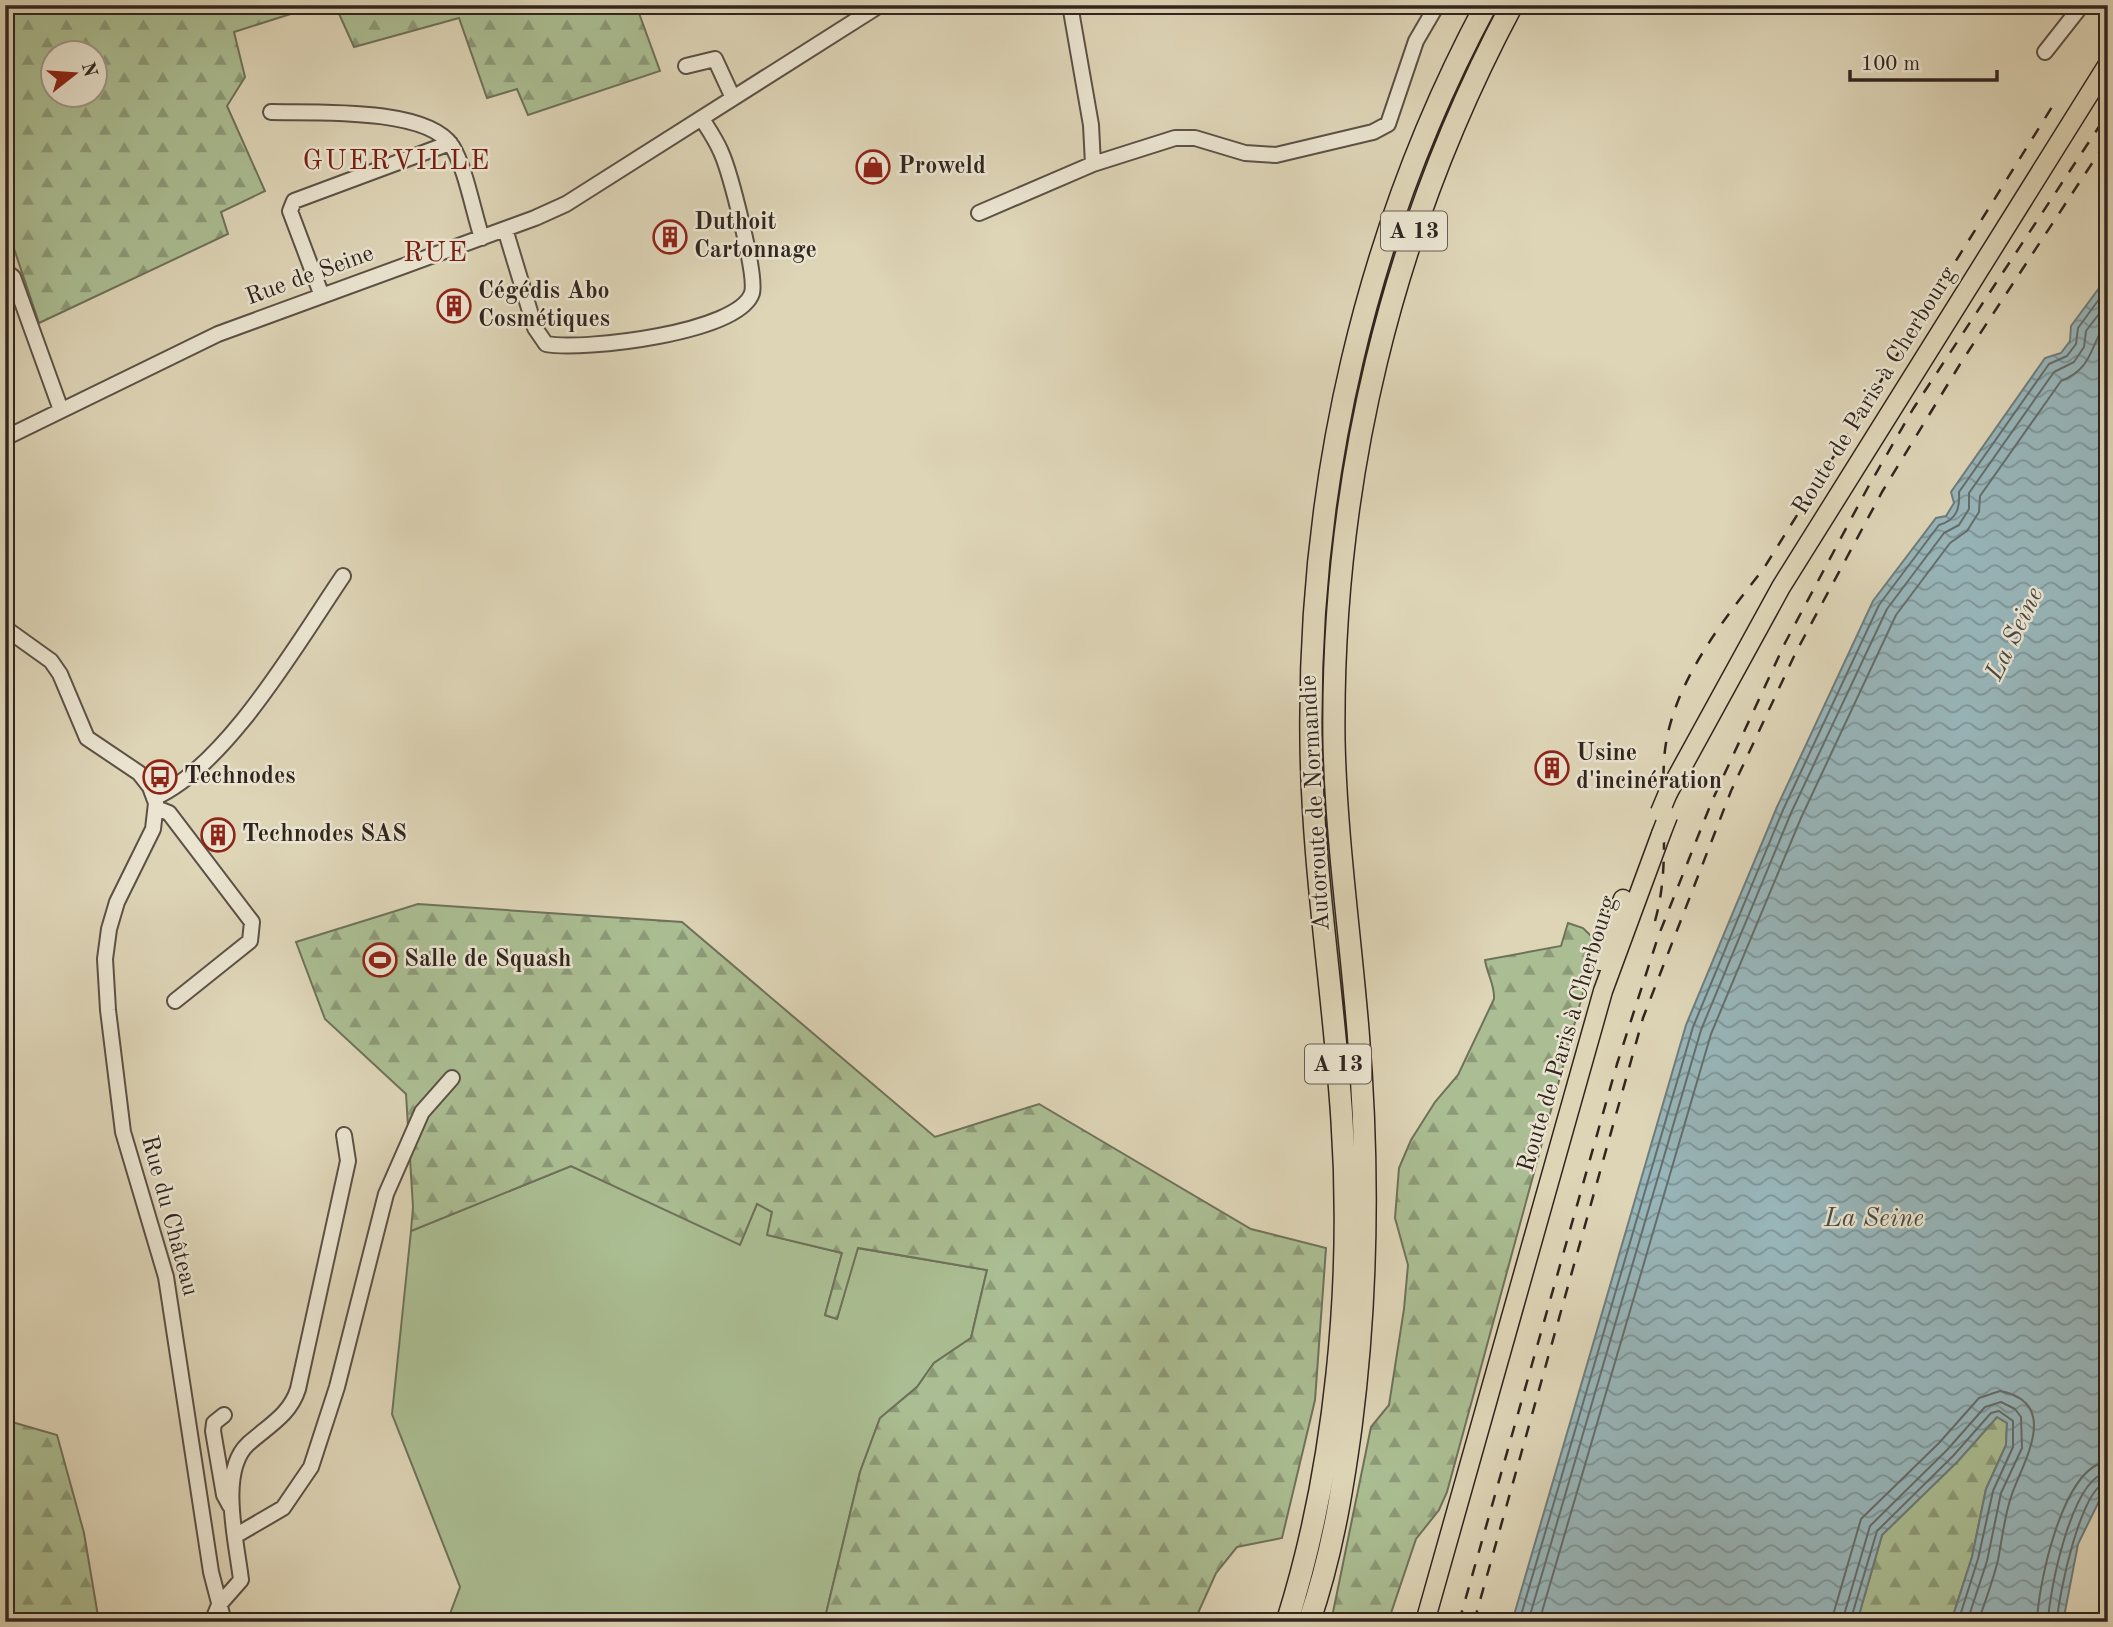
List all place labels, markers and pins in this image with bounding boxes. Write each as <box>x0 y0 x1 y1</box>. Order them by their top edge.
shop icon: Proweld <box>854 148 892 186</box>
place label: Proweld <box>898 155 986 179</box>
place label: Duthoit Cartonnage <box>694 211 817 263</box>
building icon: Duthoit Cartonnage <box>651 218 689 256</box>
place label: Cégédis Abo Cosmétiques <box>478 280 610 332</box>
building icon: Cégédis Abo Cosmétiques <box>435 287 473 325</box>
place label: Usine d'incinération <box>1576 742 1722 794</box>
building icon: Usine d'incinération <box>1533 749 1571 787</box>
bus stop icon: Technodes <box>141 758 179 796</box>
place label: Technodes <box>184 765 296 789</box>
building icon: Technodes SAS <box>199 816 237 854</box>
place label: Technodes SAS <box>242 823 407 847</box>
sports icon: Salle de Squash <box>361 941 399 979</box>
place label: Salle de Squash <box>404 948 571 972</box>

